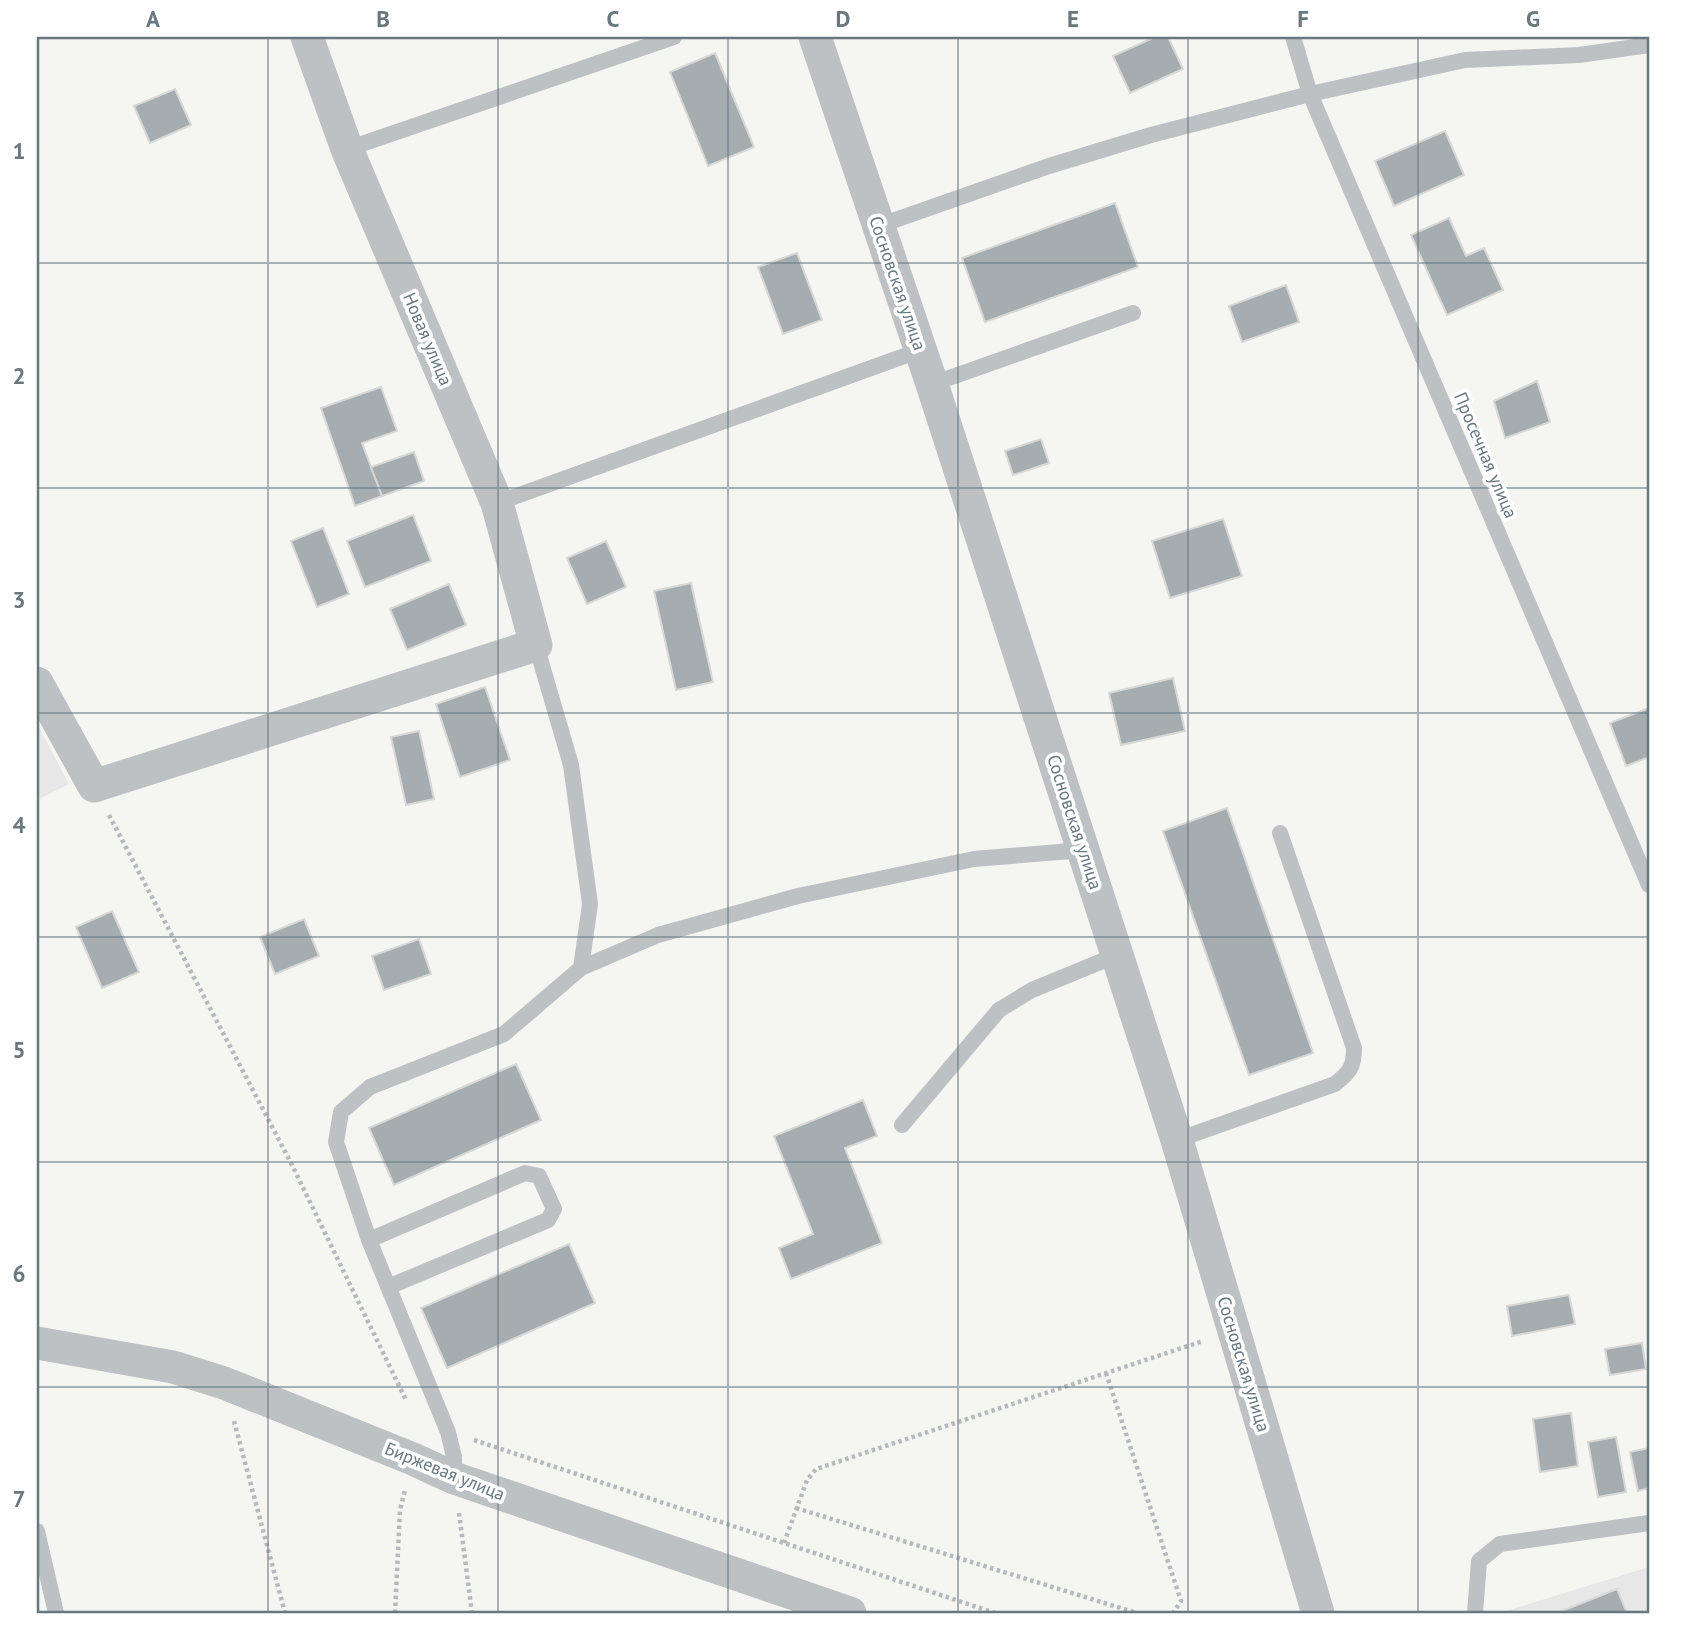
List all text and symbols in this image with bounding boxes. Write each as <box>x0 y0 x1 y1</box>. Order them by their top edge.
text: A <box>146 4 160 33</box>
text: B <box>376 4 390 33</box>
text: C <box>607 4 620 33</box>
text: D <box>836 4 850 33</box>
text: E <box>1067 4 1079 33</box>
text: F <box>1297 4 1309 33</box>
text: G <box>1526 4 1540 33</box>
text: 1 <box>12 136 26 165</box>
street label: Сосновская улица <box>864 213 932 353</box>
street label: Новая улица <box>398 289 458 389</box>
text: 2 <box>12 361 26 390</box>
street label: Просечная улица <box>1449 388 1523 522</box>
text: 3 <box>12 585 26 614</box>
street label: Сосновская улица <box>1042 752 1108 892</box>
text: 4 <box>12 810 26 839</box>
text: 5 <box>12 1035 26 1064</box>
text: 6 <box>12 1259 26 1288</box>
street label: Сосновская улица <box>1212 1293 1276 1435</box>
street label: Биржевая улица <box>382 1436 508 1506</box>
text: 7 <box>12 1484 26 1513</box>

